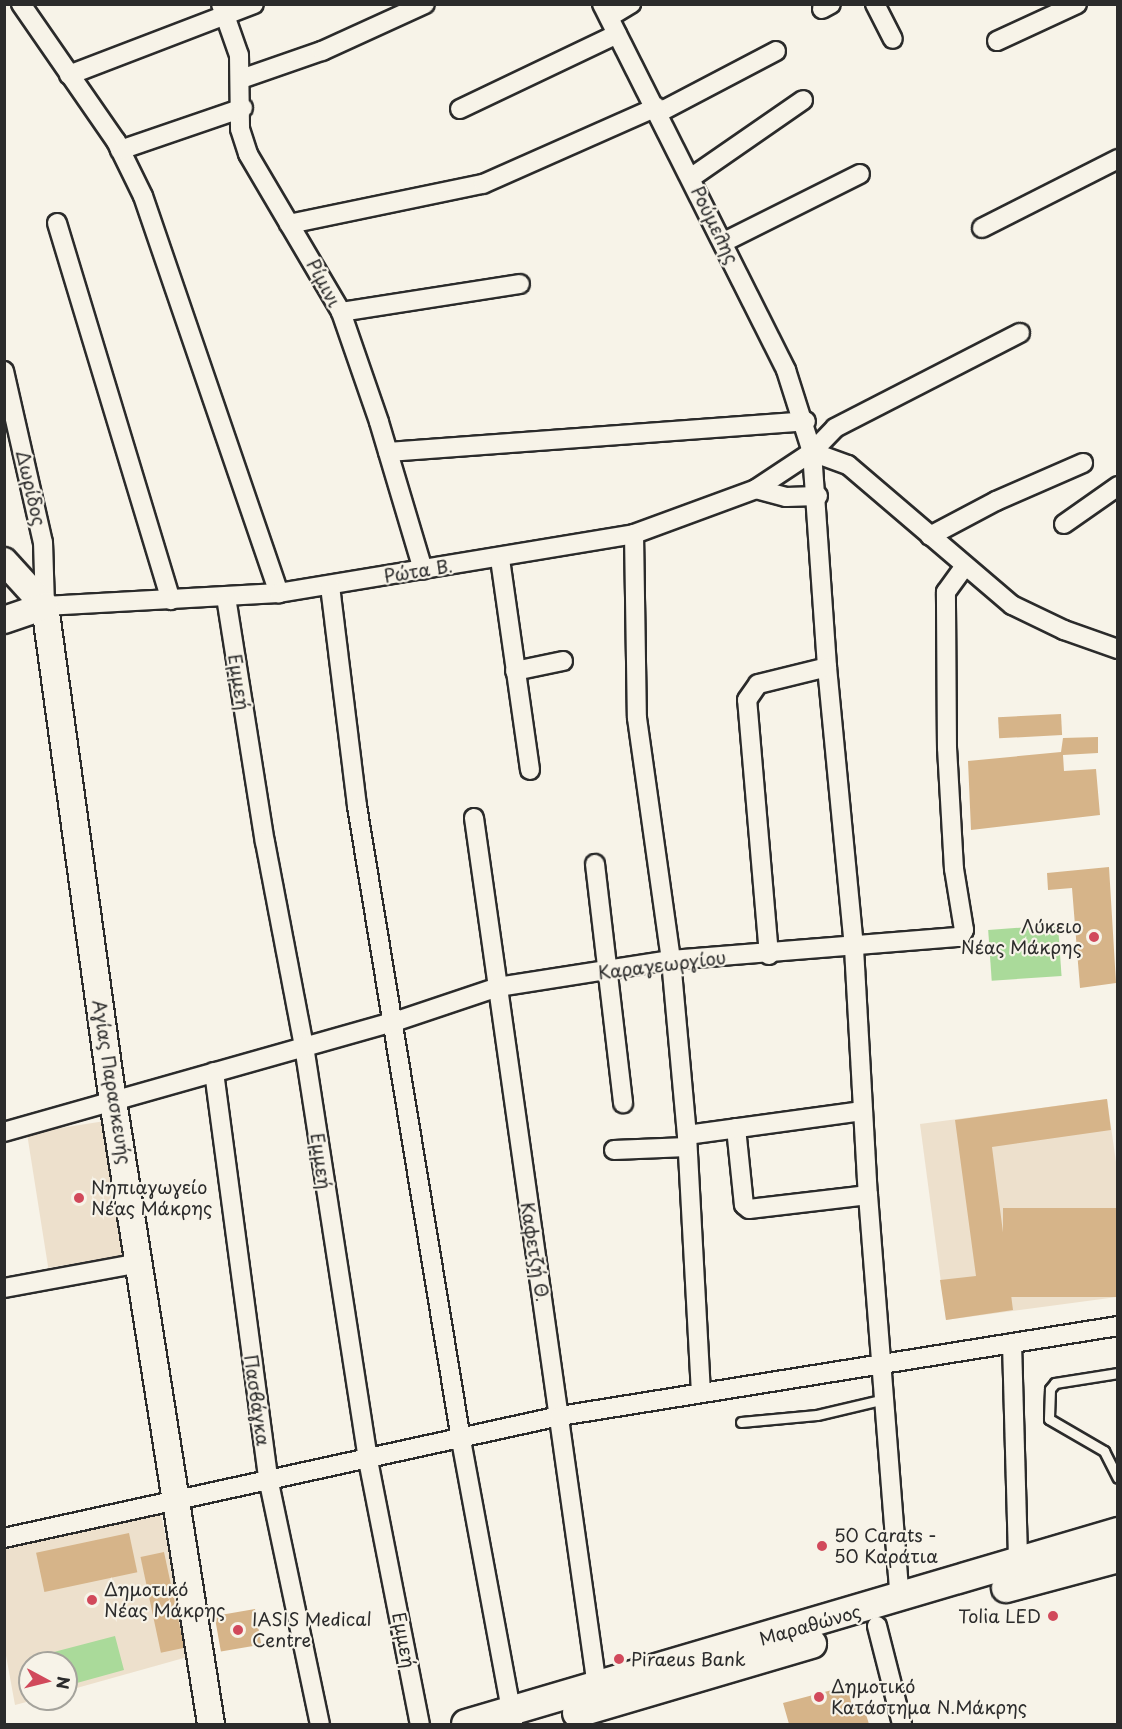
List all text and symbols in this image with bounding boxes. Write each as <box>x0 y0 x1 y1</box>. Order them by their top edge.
street label: Ρούμελης <box>687 183 743 267</box>
street label: Ρίμινι <box>302 255 346 311</box>
street label: Δωρίδος <box>12 448 50 528</box>
street label: Ρώτα Β. <box>382 555 454 587</box>
street label: Εμμεή <box>224 653 254 711</box>
place label: Λύκειο Νέας Μάκρης <box>960 916 1082 958</box>
marker: Λύκειο Νέας Μάκρης <box>1087 930 1101 944</box>
street label: Καραγεωργίου <box>597 946 727 984</box>
street label: Αγίας Παρασκευής <box>88 998 136 1166</box>
street label: Εμμεή <box>306 1132 336 1190</box>
place label: Νηπιαγωγείο Νέας Μάκρης <box>91 1177 213 1220</box>
marker: Νηπιαγωγείο Νέας Μάκρης <box>72 1191 86 1205</box>
street label: Καφετζή Θ. <box>516 1201 554 1303</box>
street label: Πασβάγκα <box>240 1353 274 1447</box>
place label: 50 Carats - 50 Καράτια <box>834 1525 938 1568</box>
marker: 50 Carats - 50 Καράτια <box>815 1539 829 1553</box>
place label: Δημοτικό Νέας Μάκρης <box>104 1579 226 1622</box>
marker: Δημοτικό Νέας Μάκρης <box>85 1593 99 1607</box>
street label: Μαραθώνος <box>757 1600 863 1650</box>
place label: Tolia LED <box>958 1605 1041 1627</box>
place label: IASIS Medical Centre <box>252 1609 373 1652</box>
marker: Tolia LED <box>1046 1609 1060 1623</box>
street label: Εμμεή <box>388 1610 420 1670</box>
marker: IASIS Medical Centre <box>229 1621 247 1639</box>
place label: Piraeus Bank <box>631 1648 745 1670</box>
north arrow <box>18 1651 78 1711</box>
marker: Piraeus Bank <box>612 1652 626 1666</box>
text: N <box>51 1675 77 1691</box>
place label: Δημοτικό Κατάστημα Ν.Μάκρης <box>831 1676 1028 1718</box>
marker: Δημοτικό Κατάστημα Ν.Μάκρης <box>812 1690 826 1704</box>

